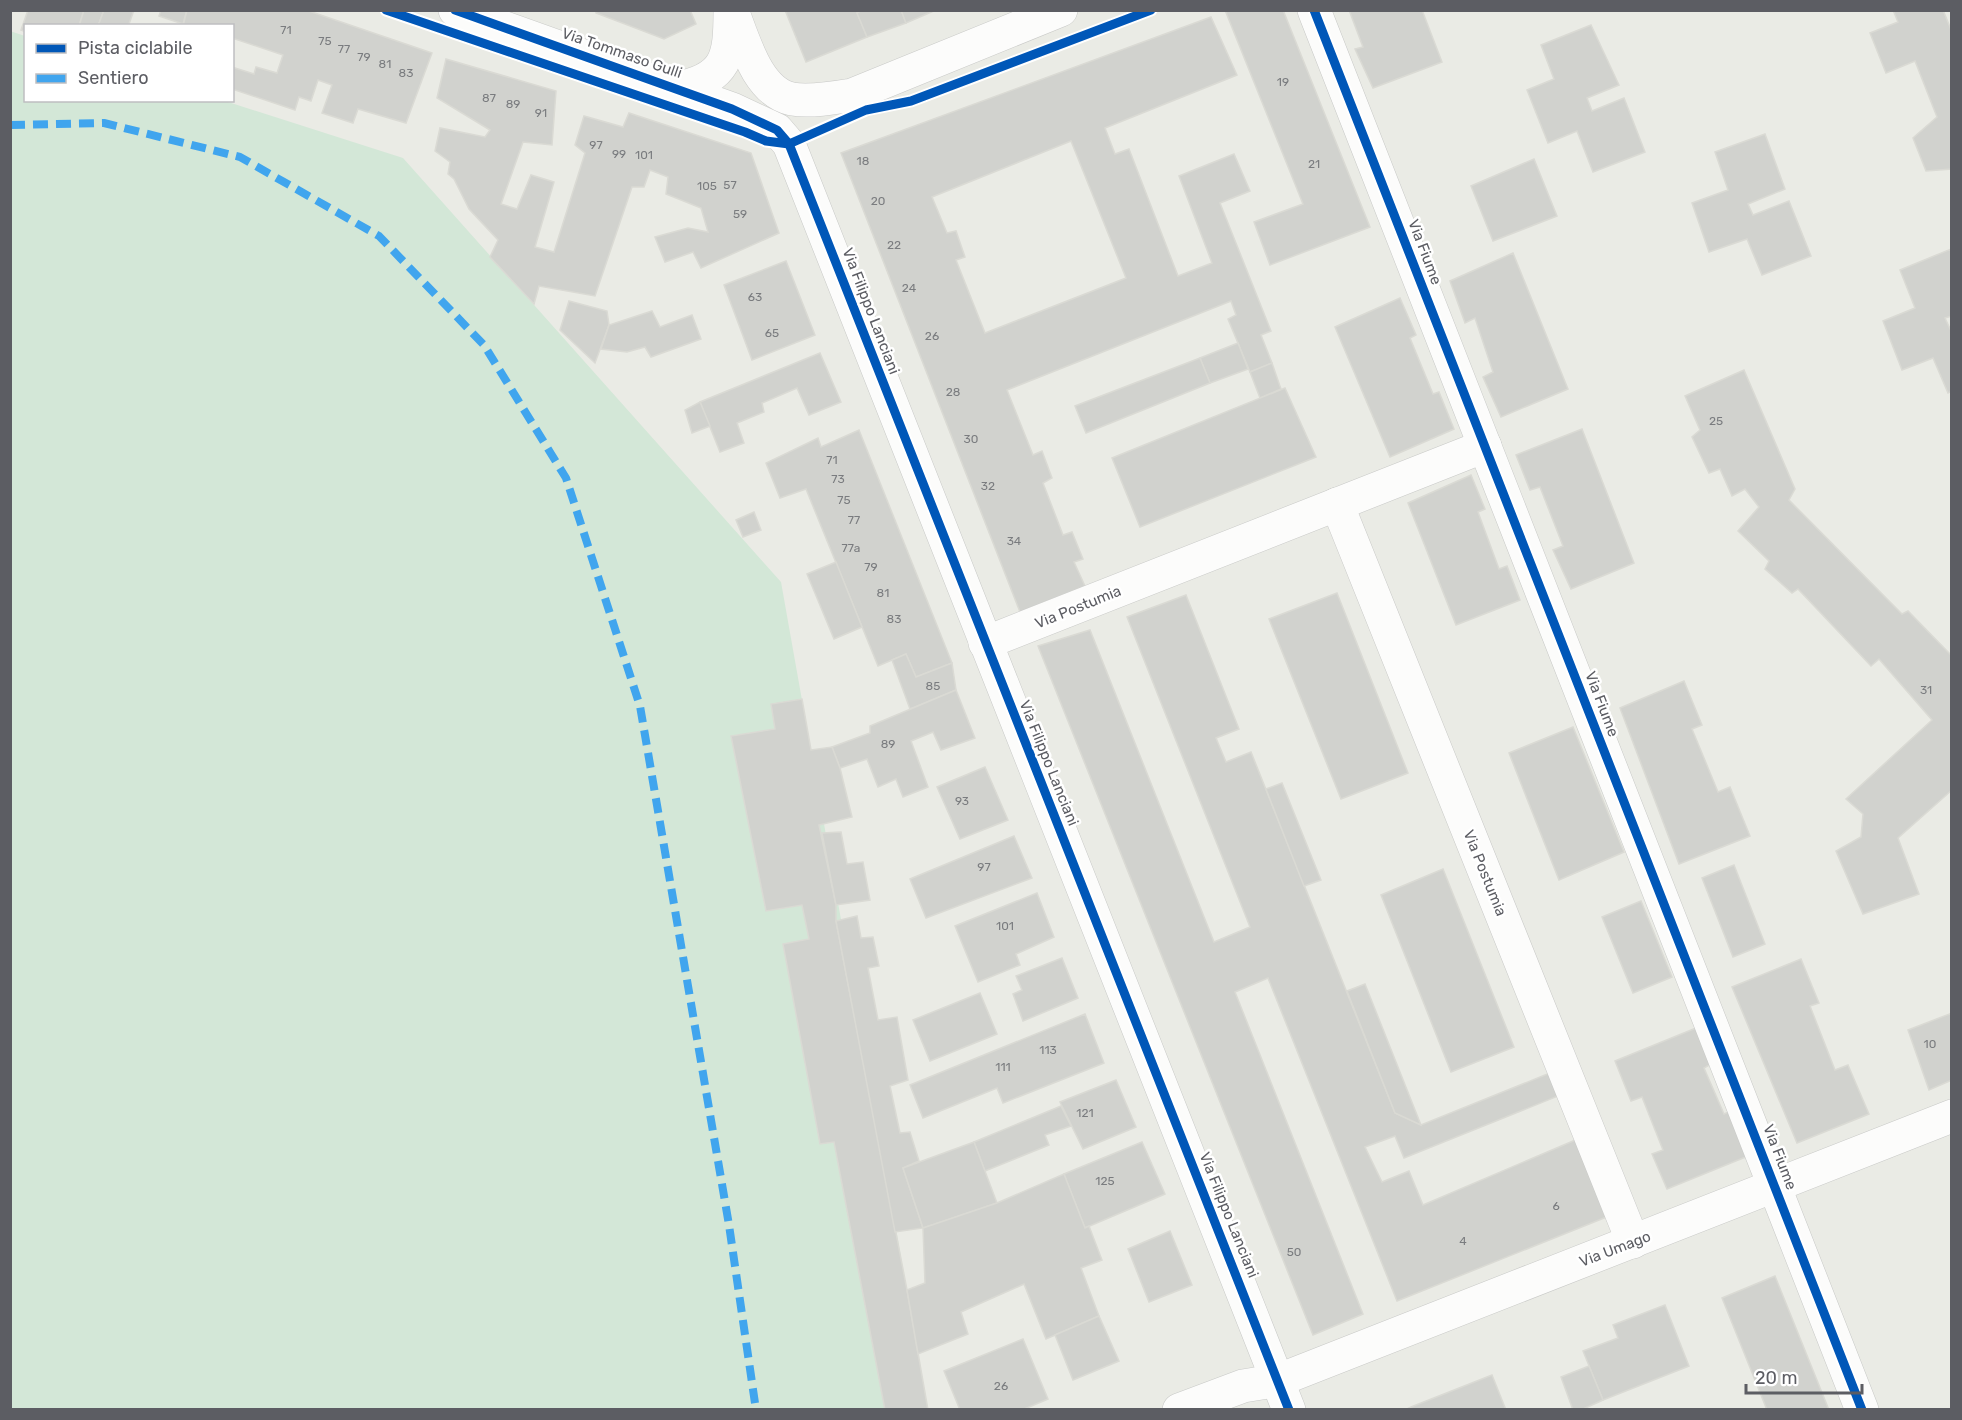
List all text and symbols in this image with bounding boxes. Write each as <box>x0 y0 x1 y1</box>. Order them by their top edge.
house number: 71 <box>280 23 292 37</box>
legend <box>24 24 234 102</box>
street label: Via Tommaso Gulli <box>560 24 684 82</box>
house number: 75 <box>318 34 332 48</box>
text: Pista ciclabile <box>78 37 193 59</box>
house number: 77 <box>338 42 350 56</box>
house number: 79 <box>357 50 371 64</box>
house number: 81 <box>379 57 391 71</box>
house number: 83 <box>399 66 413 80</box>
text: Sentiero <box>78 67 149 89</box>
house number: 19 <box>1277 75 1289 89</box>
house number: 87 <box>482 91 496 105</box>
house number: 89 <box>506 97 520 111</box>
house number: 91 <box>535 106 547 120</box>
house number: 97 <box>589 138 603 152</box>
house number: 99 <box>612 147 626 161</box>
house number: 101 <box>635 148 653 162</box>
house number: 18 <box>857 154 869 168</box>
house number: 21 <box>1308 157 1320 171</box>
house number: 57 <box>723 178 737 192</box>
house number: 105 <box>697 179 717 193</box>
house number: 20 <box>871 194 885 208</box>
house number: 59 <box>733 207 747 221</box>
street label: Via Fiume <box>1404 217 1446 287</box>
house number: 22 <box>887 238 901 252</box>
street label: Via Filippo Lanciani <box>839 245 903 377</box>
house number: 24 <box>902 281 917 295</box>
house number: 63 <box>748 290 762 304</box>
house number: 65 <box>765 326 779 340</box>
house number: 26 <box>925 329 939 343</box>
house number: 28 <box>946 385 960 399</box>
house number: 25 <box>1709 414 1723 428</box>
house number: 30 <box>964 432 978 446</box>
house number: 71 <box>826 453 838 467</box>
house number: 73 <box>831 472 845 486</box>
house number: 32 <box>981 479 995 493</box>
house number: 75 <box>837 493 851 507</box>
house number: 77 <box>848 513 860 527</box>
house number: 34 <box>1007 534 1022 548</box>
house number: 77a <box>842 541 860 555</box>
house number: 79 <box>864 560 878 574</box>
street label: Via Postumia <box>1032 582 1124 632</box>
house number: 81 <box>877 586 889 600</box>
house number: 83 <box>887 612 901 626</box>
street label: Via Fiume <box>1581 669 1623 739</box>
house number: 85 <box>926 679 940 693</box>
house number: 31 <box>1920 683 1932 697</box>
street label: Via Filippo Lanciani <box>1016 698 1082 828</box>
house number: 89 <box>881 737 895 751</box>
house number: 93 <box>955 794 969 808</box>
street label: Via Postumia <box>1460 827 1510 919</box>
house number: 97 <box>977 860 991 874</box>
house number: 101 <box>996 919 1014 933</box>
house number: 10 <box>1924 1037 1936 1051</box>
house number: 113 <box>1039 1043 1057 1057</box>
house number: 111 <box>995 1060 1011 1074</box>
house number: 121 <box>1076 1106 1094 1120</box>
street label: Via Fiume <box>1759 1122 1801 1192</box>
street label: Via Filippo Lanciani <box>1196 1150 1262 1280</box>
house number: 125 <box>1095 1174 1115 1188</box>
house number: 6 <box>1552 1199 1560 1213</box>
street label: Via Umago <box>1577 1227 1653 1271</box>
house number: 4 <box>1459 1234 1467 1248</box>
house number: 50 <box>1287 1245 1301 1259</box>
scale bar <box>1746 1357 1862 1395</box>
text: 20 m <box>1755 1367 1797 1389</box>
house number: 26 <box>994 1379 1008 1393</box>

